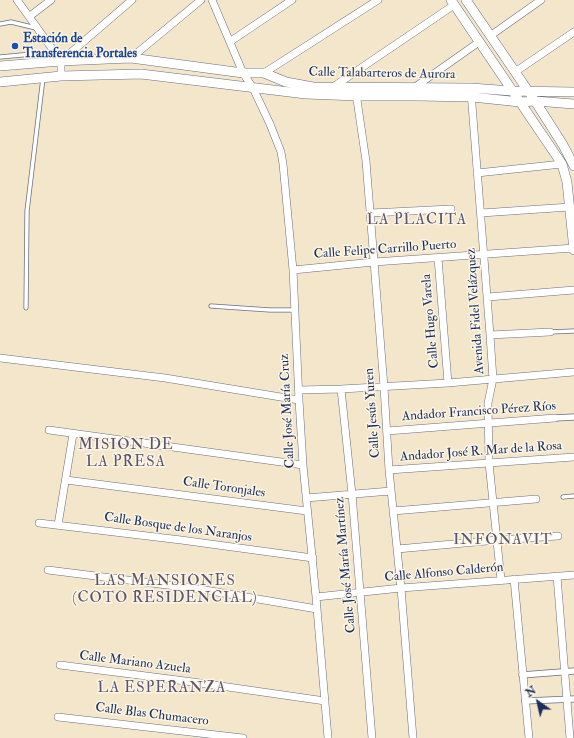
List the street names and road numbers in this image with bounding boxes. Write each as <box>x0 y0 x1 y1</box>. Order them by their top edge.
street label: Calle Talabarteros de Aurora <box>308 65 456 83</box>
street label: Calle Felipe Carrillo Puerto <box>313 237 457 263</box>
street label: Avenida Fidel Velázquez <box>464 247 488 375</box>
street label: Calle Hugo Varela <box>419 273 443 369</box>
street label: Calle José María Cruz <box>277 353 299 469</box>
street label: Calle Jesús Yuren <box>362 368 384 458</box>
street label: Andador Francisco Pérez Ríos <box>401 399 557 425</box>
street label: Andador José R. Mar de la Rosa <box>399 439 563 465</box>
street label: Calle Toronjales <box>182 474 266 502</box>
street label: Calle José María Martínez <box>332 496 360 634</box>
street label: Calle Bosque de los Naranjos <box>103 510 253 546</box>
street label: Calle Alfonso Calderón <box>384 560 504 586</box>
street label: Calle Mariano Azuela <box>78 648 192 678</box>
street label: Calle Blas Chumacero <box>94 700 210 730</box>

